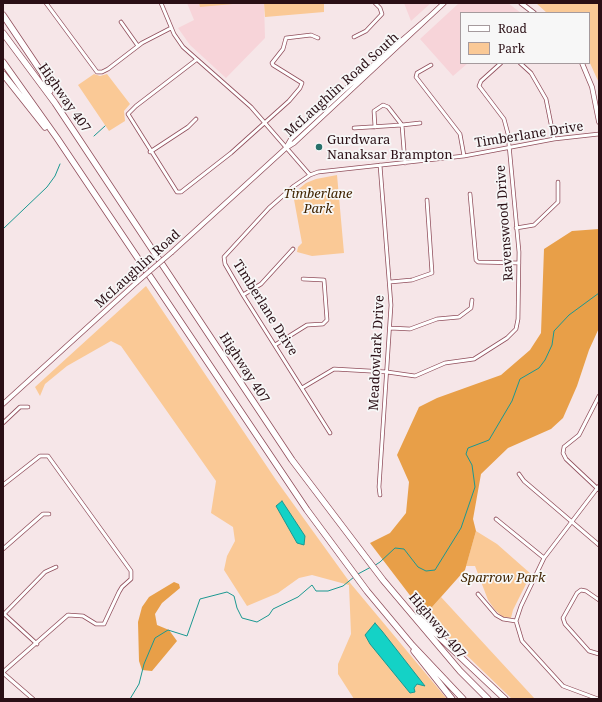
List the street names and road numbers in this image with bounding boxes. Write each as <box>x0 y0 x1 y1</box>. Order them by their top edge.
street label: McLaughlin Road South <box>282 30 402 140</box>
street label: Highway 407 <box>35 61 93 135</box>
street label: Timberlane Drive <box>474 119 584 151</box>
street label: Ravenswood Drive <box>493 164 517 282</box>
street label: McLaughlin Road <box>92 227 184 311</box>
street label: Timberlane Drive <box>229 257 301 359</box>
street label: Meadowlark Drive <box>366 295 388 411</box>
street label: Highway 407 <box>216 330 272 406</box>
street label: Highway 407 <box>405 590 469 662</box>

